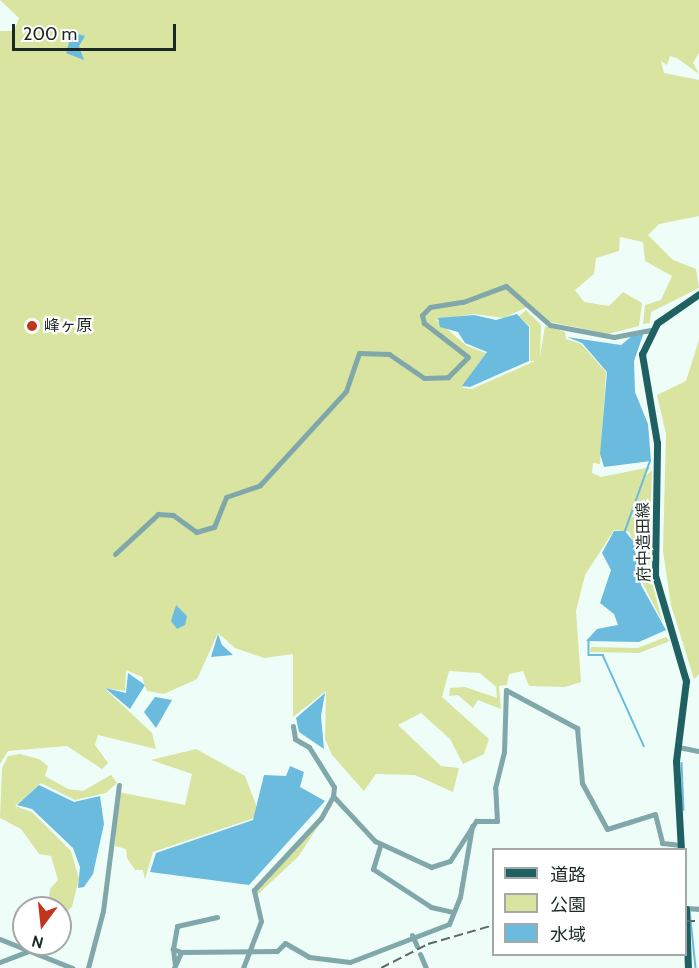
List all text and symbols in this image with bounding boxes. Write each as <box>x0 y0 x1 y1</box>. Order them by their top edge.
scale bar <box>15 12 178 50</box>
text: 200 m <box>23 23 77 45</box>
place label: 峰ヶ原 <box>44 316 92 336</box>
marker: 峰ヶ原 <box>25 319 39 333</box>
street label: 府中造田線 <box>634 502 654 582</box>
legend <box>492 848 687 956</box>
text: 道路 <box>550 864 586 886</box>
text: 公園 <box>550 894 586 916</box>
north arrow <box>12 896 72 956</box>
text: 水域 <box>550 924 586 946</box>
text: N <box>30 931 46 953</box>

